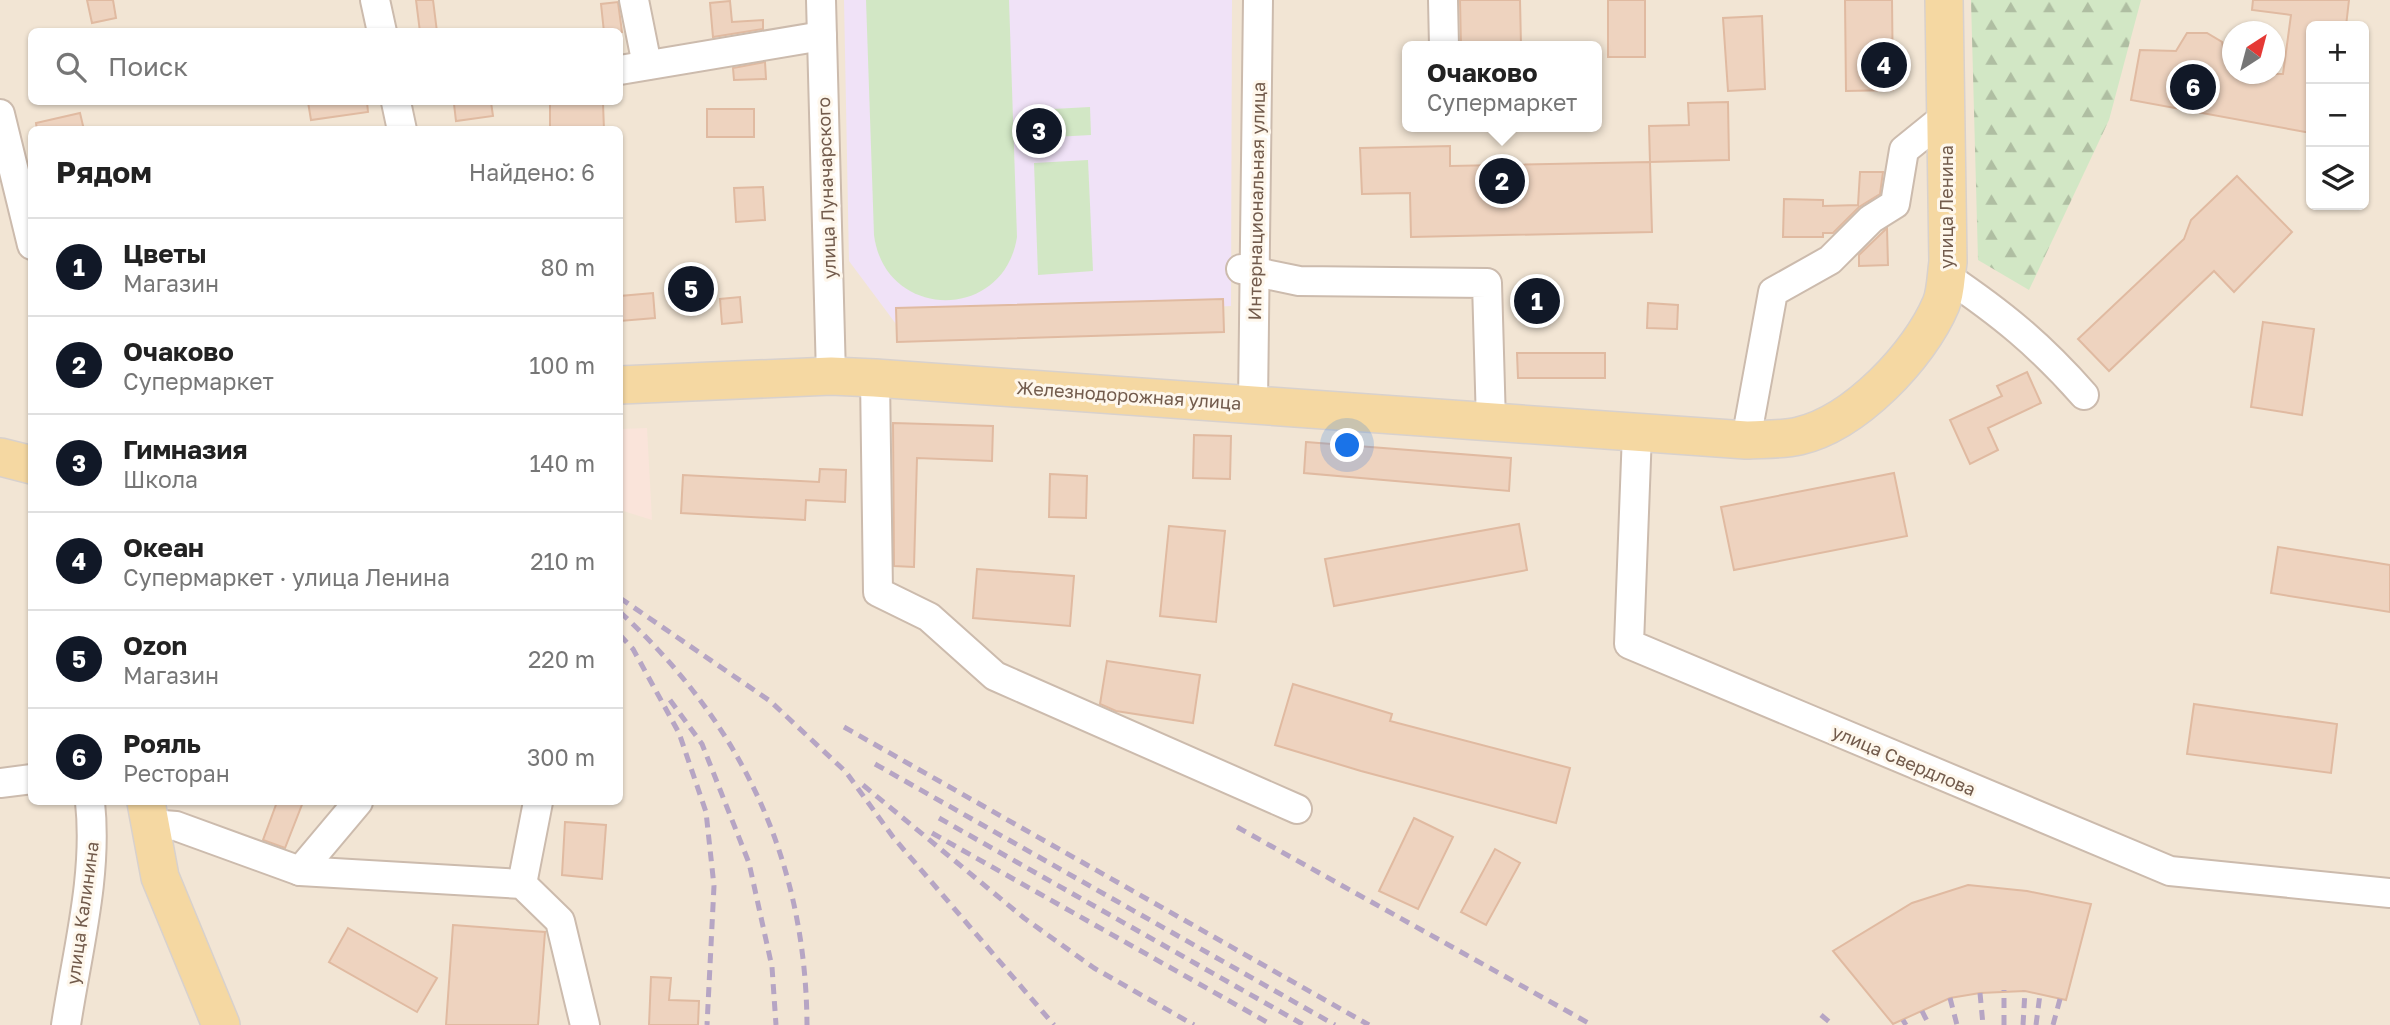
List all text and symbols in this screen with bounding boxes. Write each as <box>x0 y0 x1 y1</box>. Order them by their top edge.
north arrow <box>2222 21 2285 84</box>
map controls <box>2306 21 2369 210</box>
button: + <box>2306 21 2369 84</box>
search box <box>28 28 623 105</box>
pin: 4 <box>1861 39 1907 91</box>
popup <box>1402 41 1602 132</box>
icon: search <box>52 48 90 86</box>
text: Поиск <box>108 51 188 82</box>
text: Очаково <box>1427 57 1538 88</box>
pin: 6 <box>2170 61 2216 113</box>
street label: Интернациональная улица <box>1243 81 1269 321</box>
button: − <box>2306 84 2369 147</box>
text: Супермаркет <box>1427 88 1577 116</box>
street label: улица Луначарского <box>812 97 840 279</box>
pin: 3 <box>1016 105 1062 157</box>
street label: улица Ленина <box>1935 145 1957 269</box>
button: layers <box>2306 147 2369 210</box>
text: Рядом <box>56 154 152 190</box>
pin: 2 <box>1479 155 1525 207</box>
text: Найдено: 6 <box>469 158 595 186</box>
text: Цветы <box>123 238 207 269</box>
text: 1 <box>73 253 85 281</box>
text: 80 m <box>541 253 595 281</box>
pin: 5 <box>668 263 714 315</box>
text: Магазин <box>123 269 219 297</box>
pin: 1 <box>1514 275 1560 327</box>
text: Очаково <box>123 336 234 367</box>
text: 2 <box>72 351 86 379</box>
text: 100 m <box>529 351 595 379</box>
text: Супермаркет <box>123 367 274 395</box>
street label: Железнодорожная улица <box>1016 376 1242 414</box>
your location <box>1330 428 1364 462</box>
text: Гимназия <box>123 434 248 465</box>
text: 3 <box>72 449 86 477</box>
text: 140 m <box>529 449 595 477</box>
text: Школа <box>123 465 198 493</box>
text: Океан <box>123 532 204 563</box>
text: 4 <box>72 547 86 575</box>
text: 210 m <box>530 547 595 575</box>
text: Супермаркет · улица Ленина <box>123 563 450 591</box>
text: Ozon <box>123 630 187 661</box>
text: 5 <box>72 645 86 673</box>
text: 220 m <box>528 645 595 673</box>
text: Магазин <box>123 661 219 689</box>
street label: улица Свердлова <box>1829 720 1979 800</box>
text: Рояль <box>123 728 201 759</box>
text: 6 <box>72 743 86 771</box>
text: 300 m <box>527 743 595 771</box>
text: Ресторан <box>123 759 230 787</box>
street label: улица Калинина <box>61 840 103 986</box>

